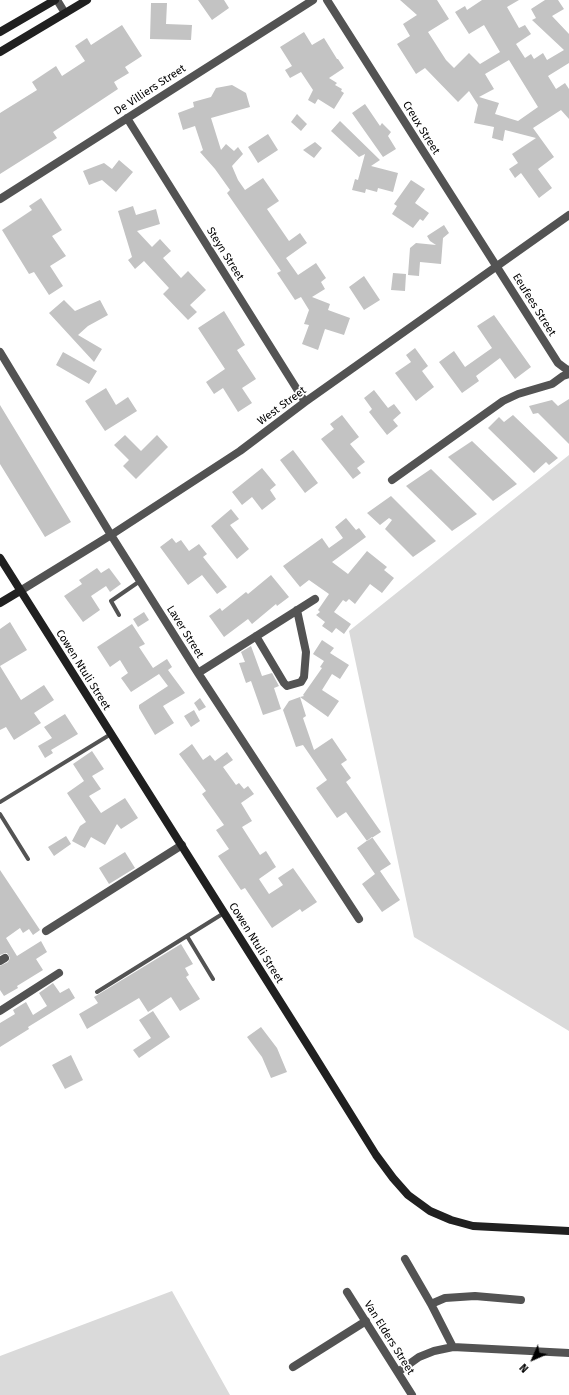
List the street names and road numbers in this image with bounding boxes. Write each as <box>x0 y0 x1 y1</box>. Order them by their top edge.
street label: De Villiers Street <box>112 62 188 118</box>
street label: Creux Street <box>399 99 443 157</box>
street label: Steyn Street <box>203 225 247 283</box>
street label: Eeufees Street <box>509 271 559 339</box>
street label: West Street <box>255 384 309 428</box>
street label: Laver Street <box>164 603 206 661</box>
street label: Cowen Ntuli Street <box>53 627 113 713</box>
street label: Cowen Ntuli Street <box>226 900 286 986</box>
street label: Van Elders Street <box>361 1299 417 1377</box>

